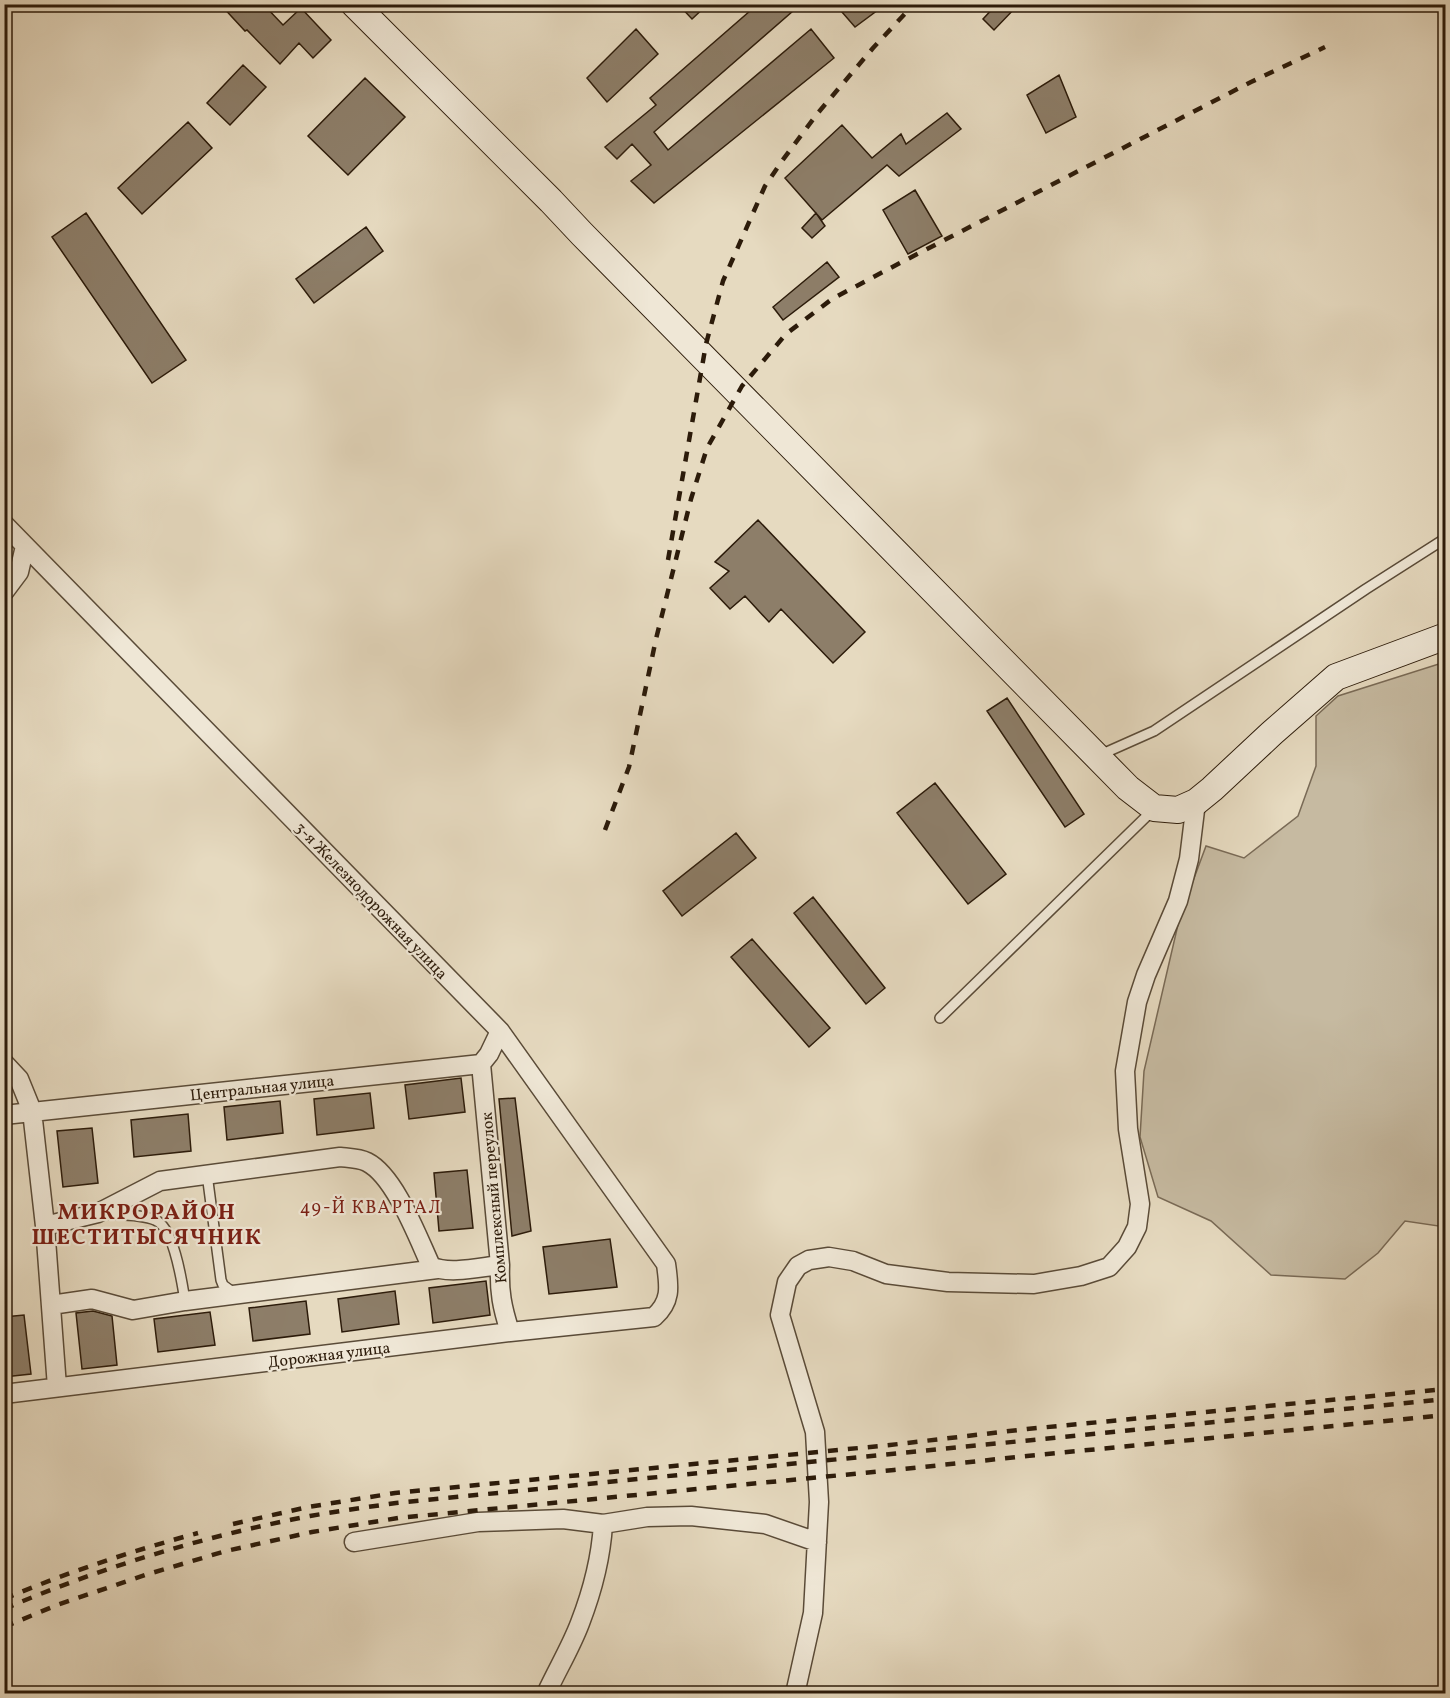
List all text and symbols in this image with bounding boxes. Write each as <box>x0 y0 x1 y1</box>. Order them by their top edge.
street label: 3-я Железнодорожная улица <box>289 818 452 985</box>
street label: Центральная улица <box>189 1070 335 1107</box>
street label: Комплексный переулок <box>477 1111 513 1284</box>
district label: 49-Й КВАРТАЛ <box>300 1196 442 1221</box>
district label: МИКРОРАЙОН ШЕСТИТЫСЯЧНИК <box>32 1198 262 1254</box>
street label: Дорожная улица <box>267 1338 392 1374</box>

